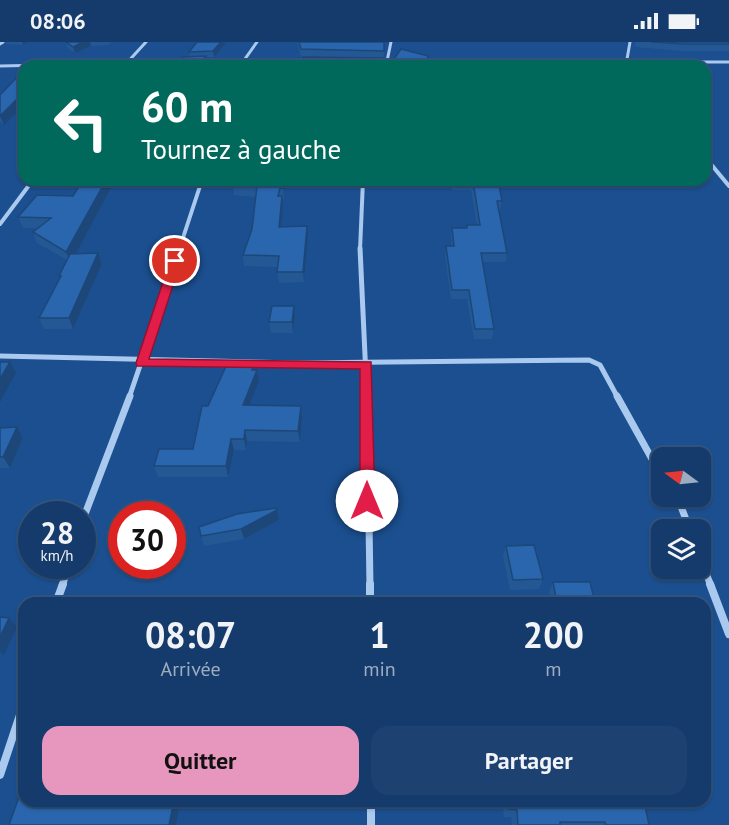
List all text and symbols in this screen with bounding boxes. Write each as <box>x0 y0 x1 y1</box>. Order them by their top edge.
text: 08:06 <box>30 7 86 35</box>
text: 60 m <box>141 79 233 134</box>
icon: left <box>42 84 120 162</box>
text: Tournez à gauche <box>141 132 341 166</box>
pin <box>149 235 200 286</box>
icon: arrive <box>158 244 191 277</box>
north arrow <box>651 447 711 507</box>
map controls <box>651 447 711 579</box>
position arrow <box>335 469 399 533</box>
speed limit sign: 30 <box>108 501 186 579</box>
text: 28 <box>40 513 74 552</box>
button: layers <box>651 519 711 579</box>
text: km/h <box>41 546 73 565</box>
text: 08:07 <box>145 611 236 658</box>
text: 1 <box>369 611 390 658</box>
text: 200 <box>523 611 584 658</box>
text: Arrivée <box>161 656 221 682</box>
text: min <box>363 656 396 682</box>
text: m <box>545 656 562 682</box>
button: Quitter <box>42 726 359 795</box>
button: Partager <box>371 726 687 795</box>

